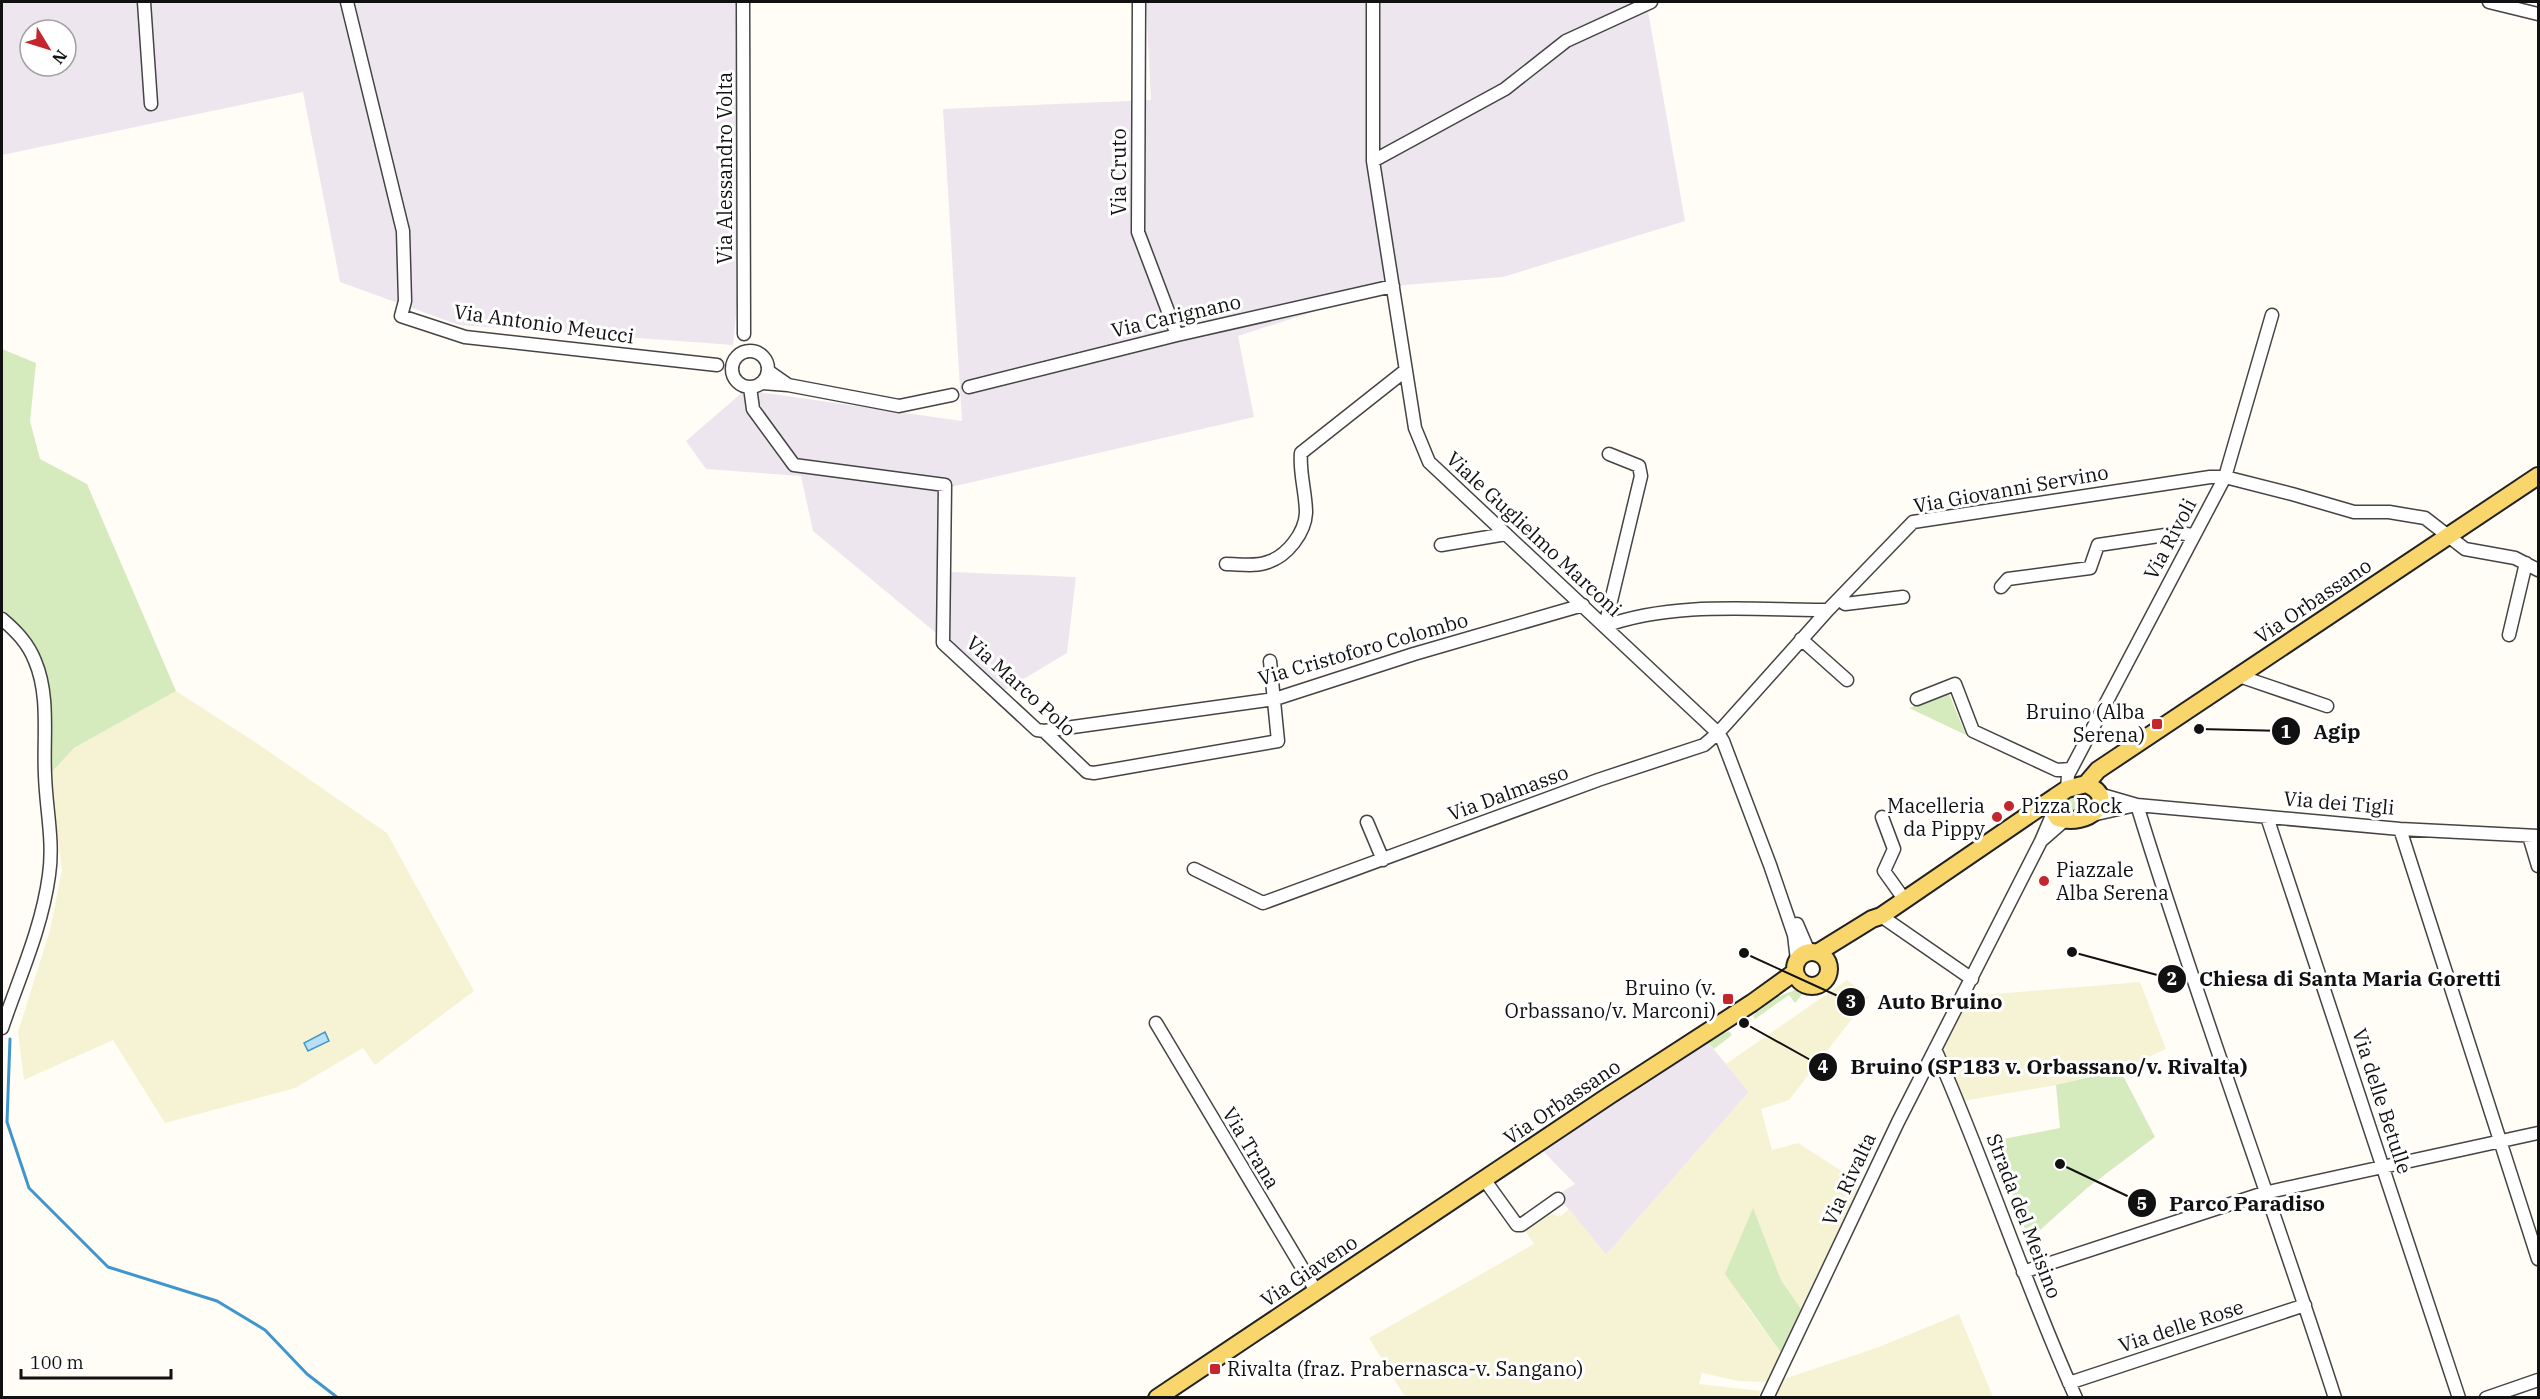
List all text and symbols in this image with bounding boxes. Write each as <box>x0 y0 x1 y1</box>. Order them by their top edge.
north arrow <box>18 18 78 78</box>
text: N <box>48 46 72 68</box>
street label: Via Alessandro Volta <box>711 72 738 264</box>
street label: Via Cruto <box>1105 128 1132 216</box>
street label: Via Carignano <box>1108 287 1243 344</box>
street label: Via Antonio Meucci <box>452 297 636 350</box>
street label: Viale Guglielmo Marconi <box>1441 445 1628 622</box>
street label: Via Giovanni Servino <box>1911 458 2110 519</box>
street label: Via Rivoli <box>2137 493 2202 584</box>
street label: Via Orbassano <box>2249 552 2376 650</box>
street label: Via Cristoforo Colombo <box>1255 606 1471 691</box>
street label: Via Marco Polo <box>961 629 1082 742</box>
place label: Bruino (Alba Serena) <box>2026 698 2145 748</box>
callout: Agip <box>2271 712 2372 751</box>
marker: Bruino (Alba Serena) <box>2150 717 2164 731</box>
text: Agip <box>2313 717 2361 745</box>
text: 1 <box>2281 720 2292 743</box>
street label: Via Dalmasso <box>1444 758 1572 827</box>
street label: Via dei Tigli <box>2283 784 2396 821</box>
place label: Macelleria da Pippy <box>1887 792 1985 842</box>
place label: Pizza Rock <box>2021 792 2123 819</box>
marker: Pizza Rock <box>2002 799 2016 813</box>
marker: Macelleria da Pippy <box>1990 810 2004 824</box>
place label: Piazzale Alba Serena <box>2056 856 2169 906</box>
marker: Piazzale Alba Serena <box>2037 874 2051 888</box>
callout: Chiesa di Santa Maria Goretti <box>2157 959 2513 998</box>
text: Chiesa di Santa Maria Goretti <box>2199 964 2501 992</box>
text: 2 <box>2167 967 2177 990</box>
place label: Bruino (v. Orbassano/v. Marconi) <box>1504 974 1716 1024</box>
callout: Auto Bruino <box>1836 982 2014 1021</box>
text: Auto Bruino <box>1878 987 2002 1015</box>
text: 3 <box>1846 990 1856 1013</box>
marker: Bruino (v. Orbassano/v. Marconi) <box>1721 992 1735 1006</box>
street label: Via delle Betulle <box>2346 1025 2419 1177</box>
callout: Bruino (SP183 v. Orbassano/v. Rivalta) <box>1808 1047 2259 1086</box>
text: Bruino (SP183 v. Orbassano/v. Rivalta) <box>1851 1052 2247 1080</box>
street label: Via Orbassano <box>1498 1053 1625 1151</box>
text: 4 <box>1818 1055 1829 1078</box>
street label: Via Trana <box>1216 1102 1286 1194</box>
street label: Via Rivalta <box>1815 1128 1882 1230</box>
street label: Strada del Meisino <box>1981 1130 2068 1302</box>
callout: Parco Paradiso <box>2127 1184 2337 1223</box>
text: Parco Paradiso <box>2169 1189 2325 1217</box>
text: 5 <box>2137 1192 2147 1215</box>
street label: Via Giaveno <box>1255 1228 1362 1313</box>
street label: Via delle Rose <box>2115 1293 2247 1358</box>
scale bar <box>21 1342 171 1380</box>
text: 100 m <box>30 1351 84 1374</box>
place label: Rivalta (fraz. Prabernasca-v. Sangano) <box>1227 1355 1583 1382</box>
marker: Rivalta (fraz. Prabernasca-v. Sangano) <box>1208 1362 1222 1376</box>

